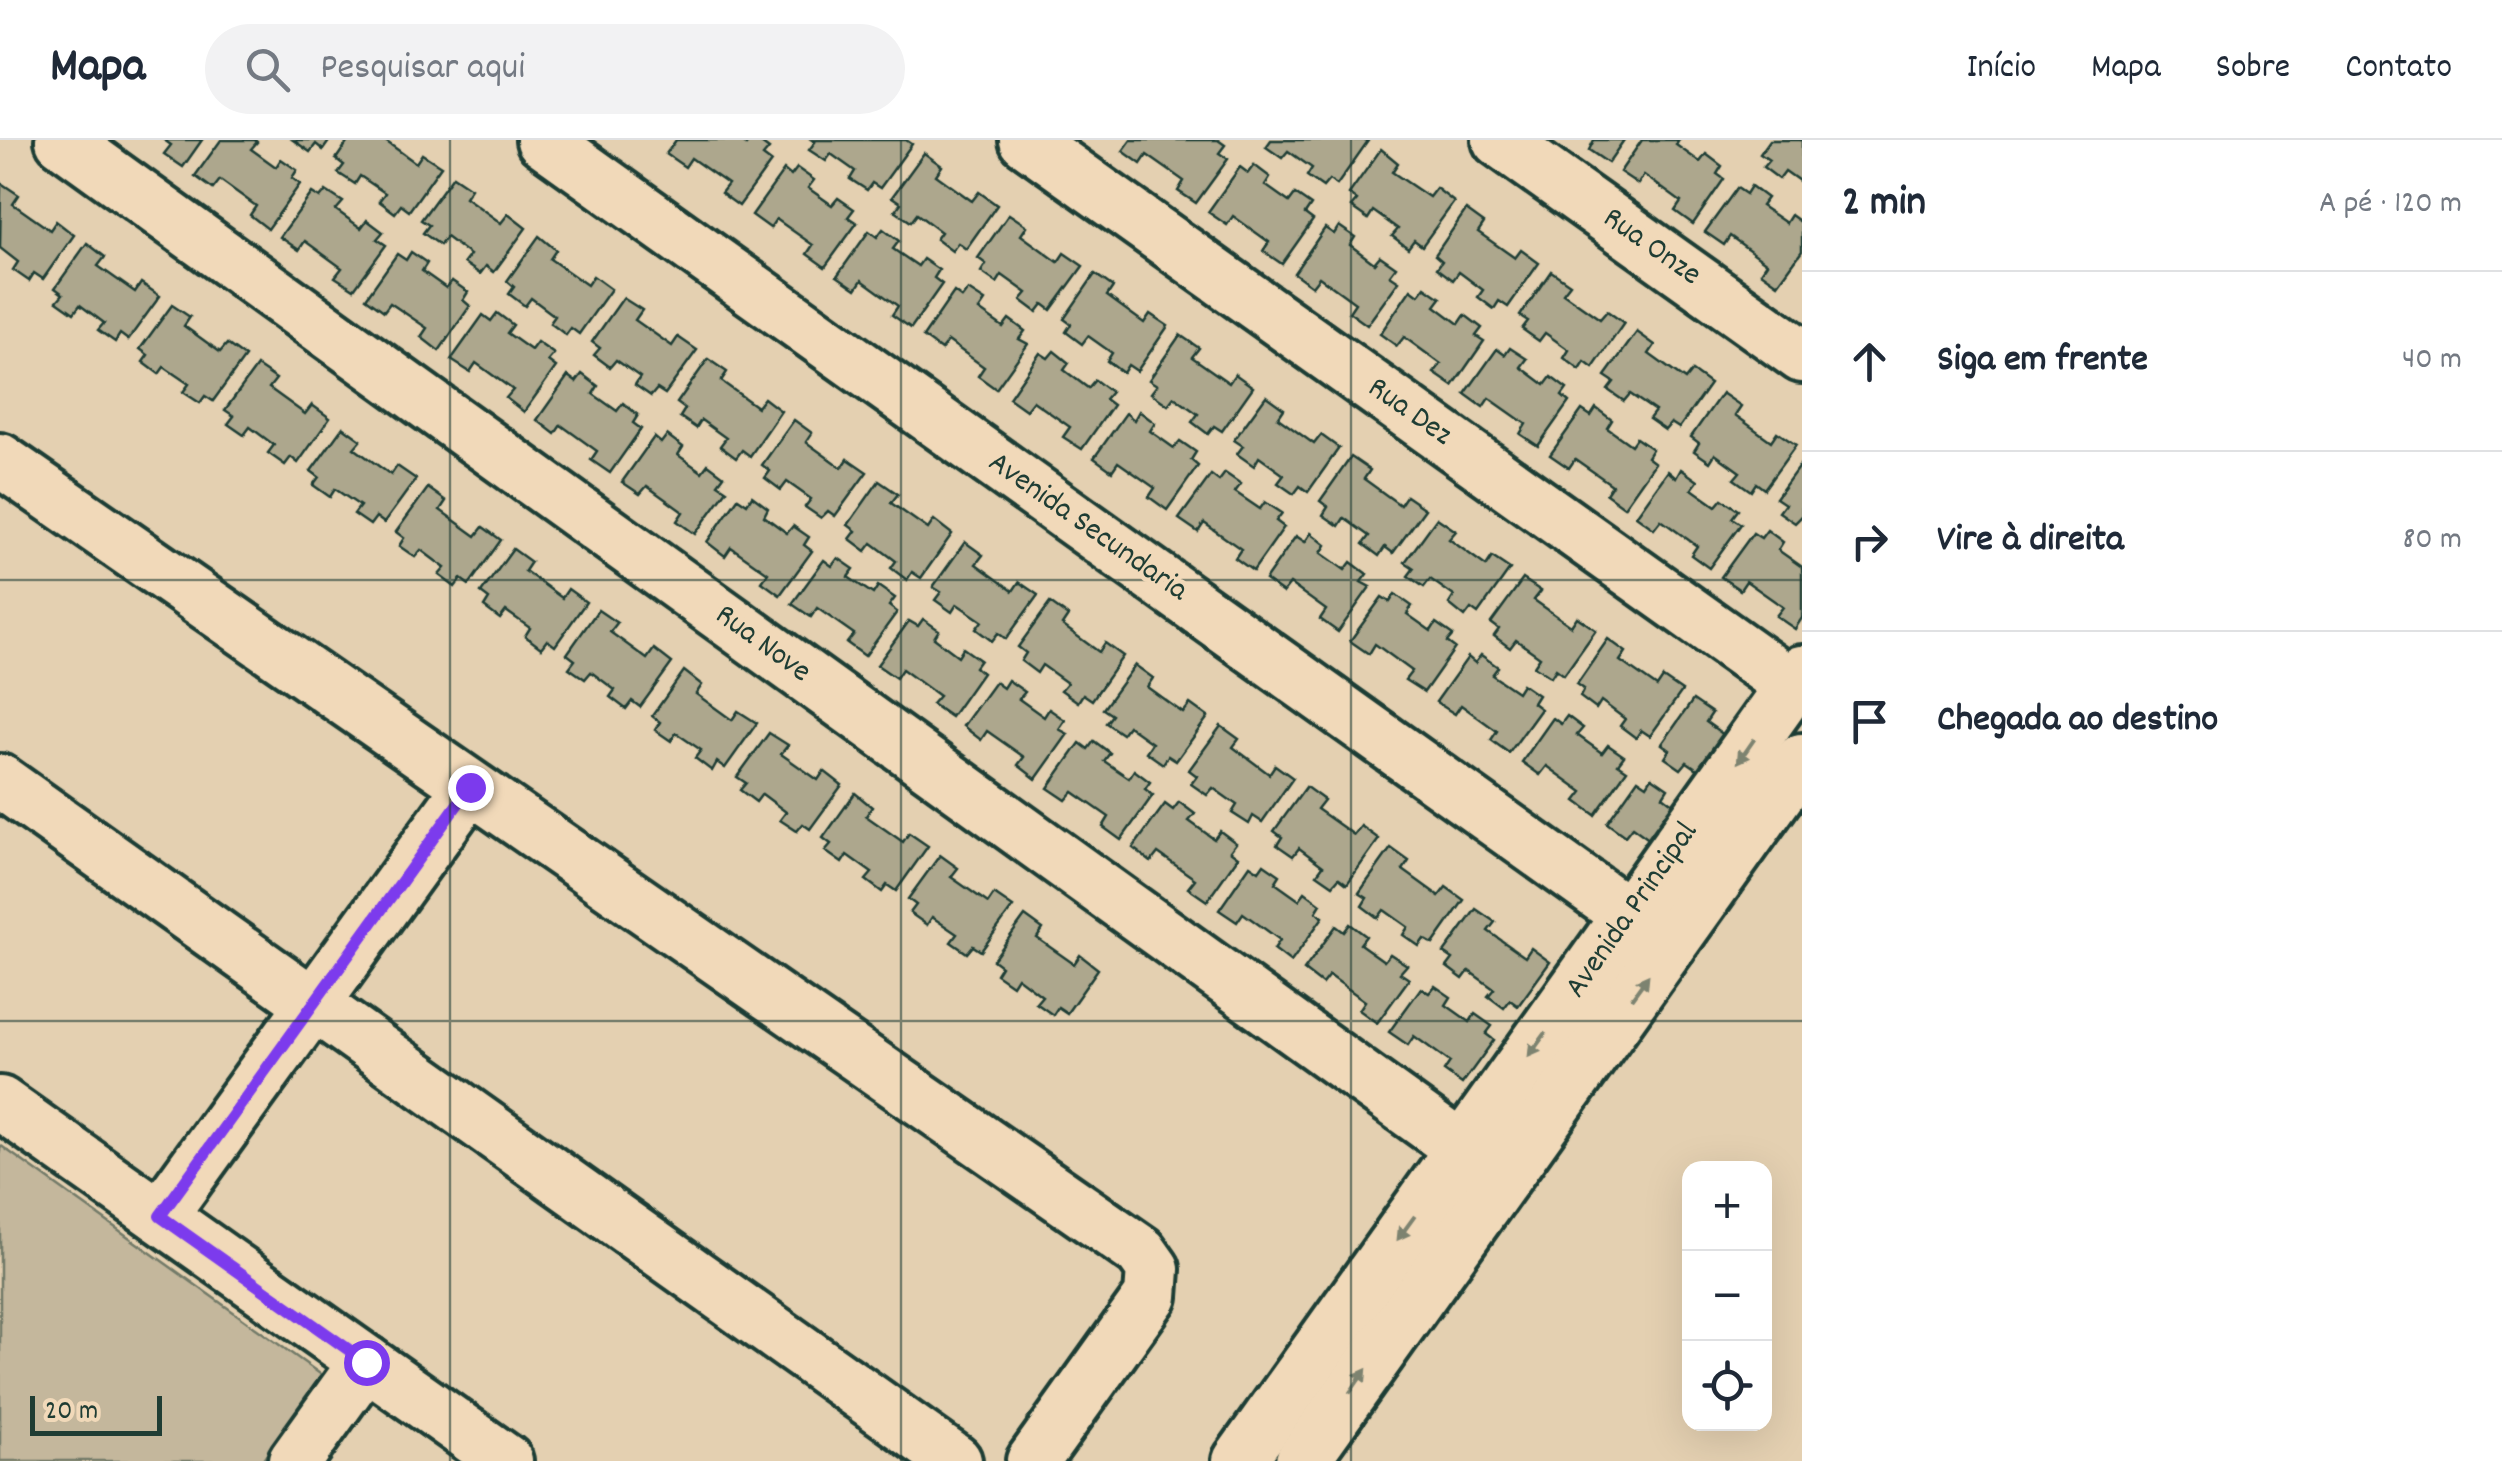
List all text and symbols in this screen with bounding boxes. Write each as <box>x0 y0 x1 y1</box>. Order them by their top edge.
search box <box>205 24 905 114</box>
text: Mapa <box>50 35 145 104</box>
icon: search <box>240 42 295 97</box>
text: Pesquisar aqui <box>320 42 525 97</box>
text: Início <box>1967 44 2036 94</box>
text: Mapa <box>2091 44 2161 94</box>
text: Sobre <box>2216 44 2290 94</box>
text: Contato <box>2345 44 2452 94</box>
text: 2 min <box>1842 175 1926 235</box>
text: A pé · 120 m <box>2319 182 2462 228</box>
street label: Rua Onze <box>1592 197 1710 299</box>
icon: ahead <box>1842 334 1897 389</box>
text: Siga em frente <box>1937 334 2148 389</box>
text: 40 m <box>2402 338 2462 384</box>
street label: Rua Dez <box>1357 367 1461 459</box>
street label: Avenida Secundaria <box>977 442 1197 615</box>
icon: right <box>1842 514 1897 569</box>
text: Vire à direita <box>1937 514 2124 569</box>
text: 80 m <box>2402 518 2462 564</box>
street label: Rua Nove <box>704 594 820 696</box>
icon: arrive <box>1842 694 1897 749</box>
text: Chegada ao destino <box>1937 694 2218 749</box>
one-way arrow <box>1737 738 1756 765</box>
route end <box>448 765 494 811</box>
street label: Avenida Principal <box>1555 813 1711 1009</box>
one-way arrow <box>1629 974 1649 1000</box>
one-way arrow <box>1528 1032 1547 1058</box>
map controls <box>1682 1161 1772 1431</box>
button: + <box>1682 1161 1772 1251</box>
one-way arrow <box>1397 1215 1416 1242</box>
button: − <box>1682 1251 1772 1341</box>
route start <box>344 1340 390 1386</box>
button: locate <box>1682 1341 1772 1431</box>
one-way arrow <box>1348 1368 1368 1395</box>
scale bar <box>30 1391 162 1436</box>
text: 20 m <box>45 1393 98 1433</box>

